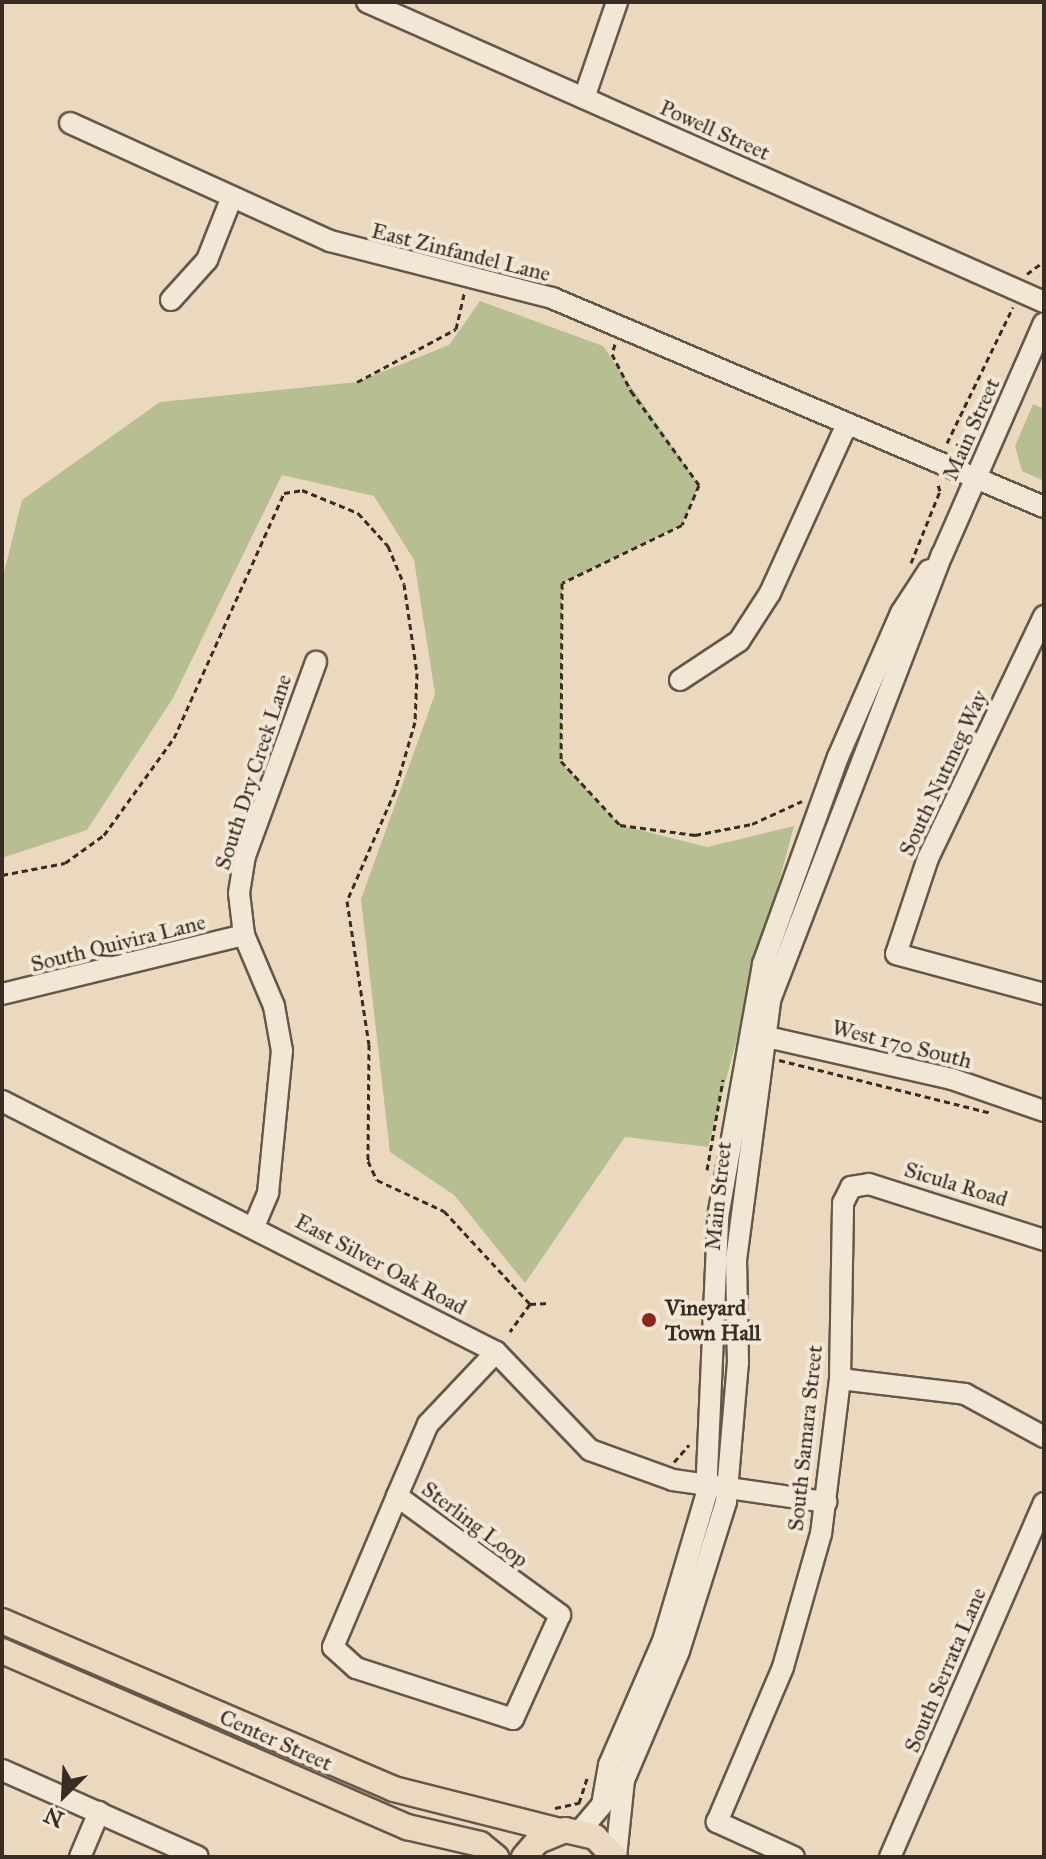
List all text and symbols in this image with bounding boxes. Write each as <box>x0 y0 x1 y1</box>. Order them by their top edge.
street label: Powell Street <box>656 94 774 166</box>
street label: East Zinfandel Lane <box>369 217 553 287</box>
street label: Main Street <box>937 374 1005 484</box>
street label: South Dry Creek Lane <box>209 671 297 873</box>
street label: South Nutmeg Way <box>893 686 993 860</box>
street label: South Quivira Lane <box>28 909 208 977</box>
street label: West 170 South <box>829 1014 975 1074</box>
street label: Main Street <box>699 1140 737 1252</box>
street label: Sicula Road <box>901 1156 1011 1212</box>
street label: East Silver Oak Road <box>291 1208 471 1320</box>
place label: Vineyard Town Hall <box>665 1294 761 1346</box>
marker: Vineyard Town Hall <box>640 1311 658 1329</box>
street label: South Samara Street <box>782 1344 828 1532</box>
street label: Sterling Loop <box>417 1475 533 1573</box>
street label: South Serrata Lane <box>898 1584 992 1756</box>
street label: Center Street <box>216 1703 336 1777</box>
north arrow <box>24 1755 104 1835</box>
text: N <box>40 1801 68 1834</box>

